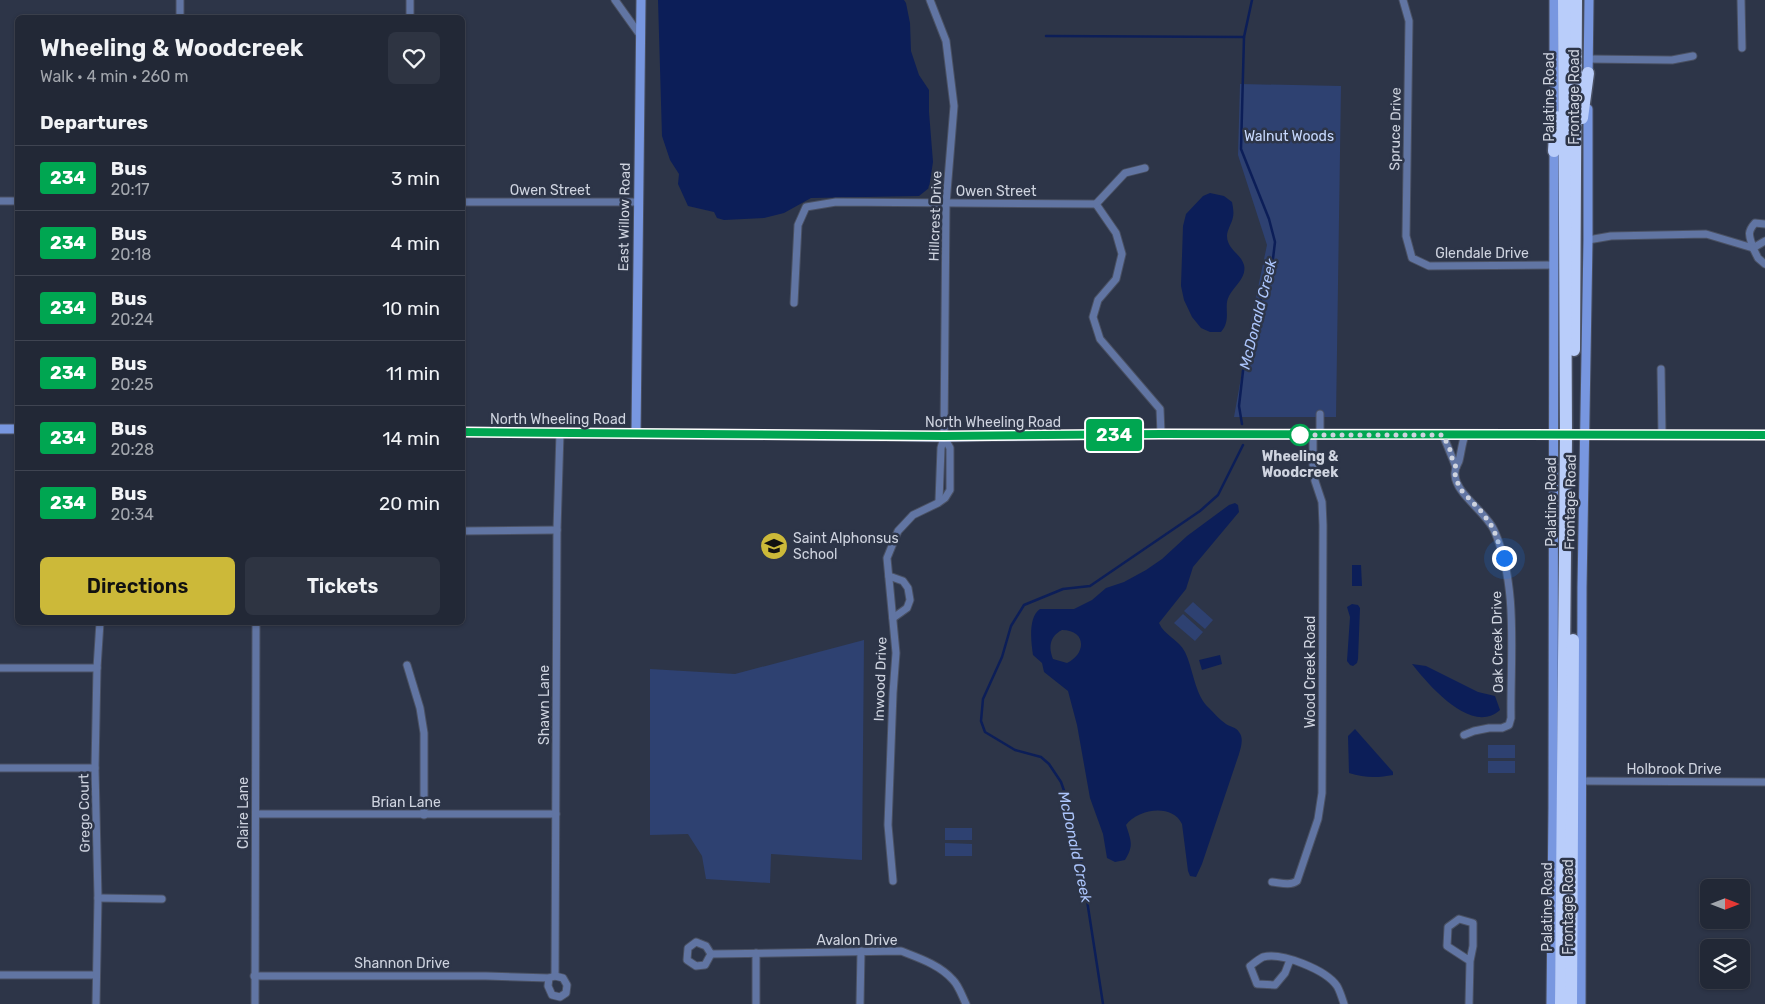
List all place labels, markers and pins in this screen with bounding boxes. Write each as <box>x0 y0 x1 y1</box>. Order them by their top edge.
marker: Wheeling & Woodcreek <box>1289 424 1311 446</box>
place label: Wheeling & Woodcreek <box>1262 448 1339 481</box>
place label: Saint Alphonsus School <box>793 530 899 563</box>
school or university icon: Saint Alphonsus School <box>759 531 789 561</box>

